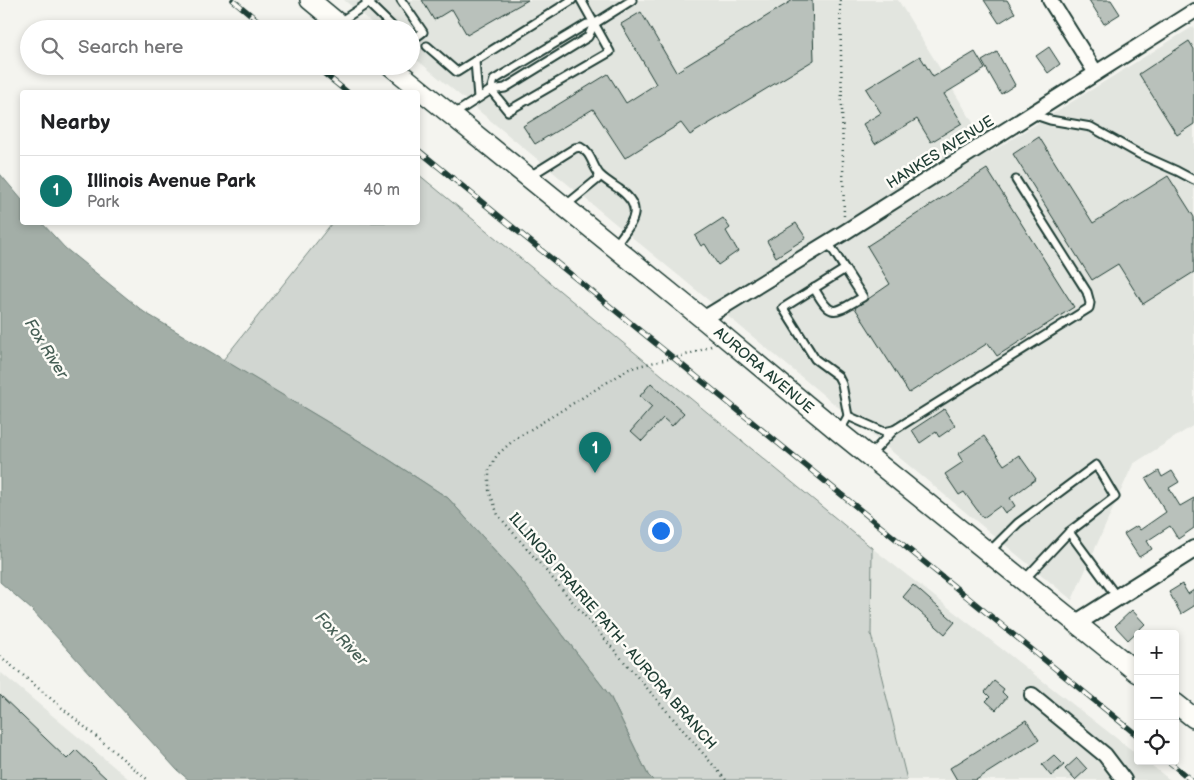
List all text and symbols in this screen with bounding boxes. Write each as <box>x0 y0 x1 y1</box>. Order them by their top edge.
search box <box>20 20 420 75</box>
icon: search <box>38 34 66 62</box>
text: Search here <box>78 36 183 59</box>
text: Nearby <box>40 110 110 135</box>
street label: HANKES AVENUE <box>883 112 998 193</box>
text: Illinois Avenue Park <box>87 170 256 193</box>
text: 1 <box>53 181 59 200</box>
text: 40 m <box>363 181 400 200</box>
text: Park <box>87 193 119 212</box>
water label: Fox River <box>20 315 72 383</box>
street label: AURORA AVENUE <box>710 323 818 418</box>
pin: 1 <box>579 432 611 473</box>
street label: ILLINOIS PRAIRIE PATH - AURORA BRANCH <box>505 509 721 754</box>
your location <box>648 518 674 544</box>
water label: Fox River <box>311 608 372 671</box>
map controls <box>1134 630 1179 765</box>
button: + <box>1134 630 1179 675</box>
button: − <box>1134 675 1179 720</box>
button: locate <box>1134 720 1179 765</box>

